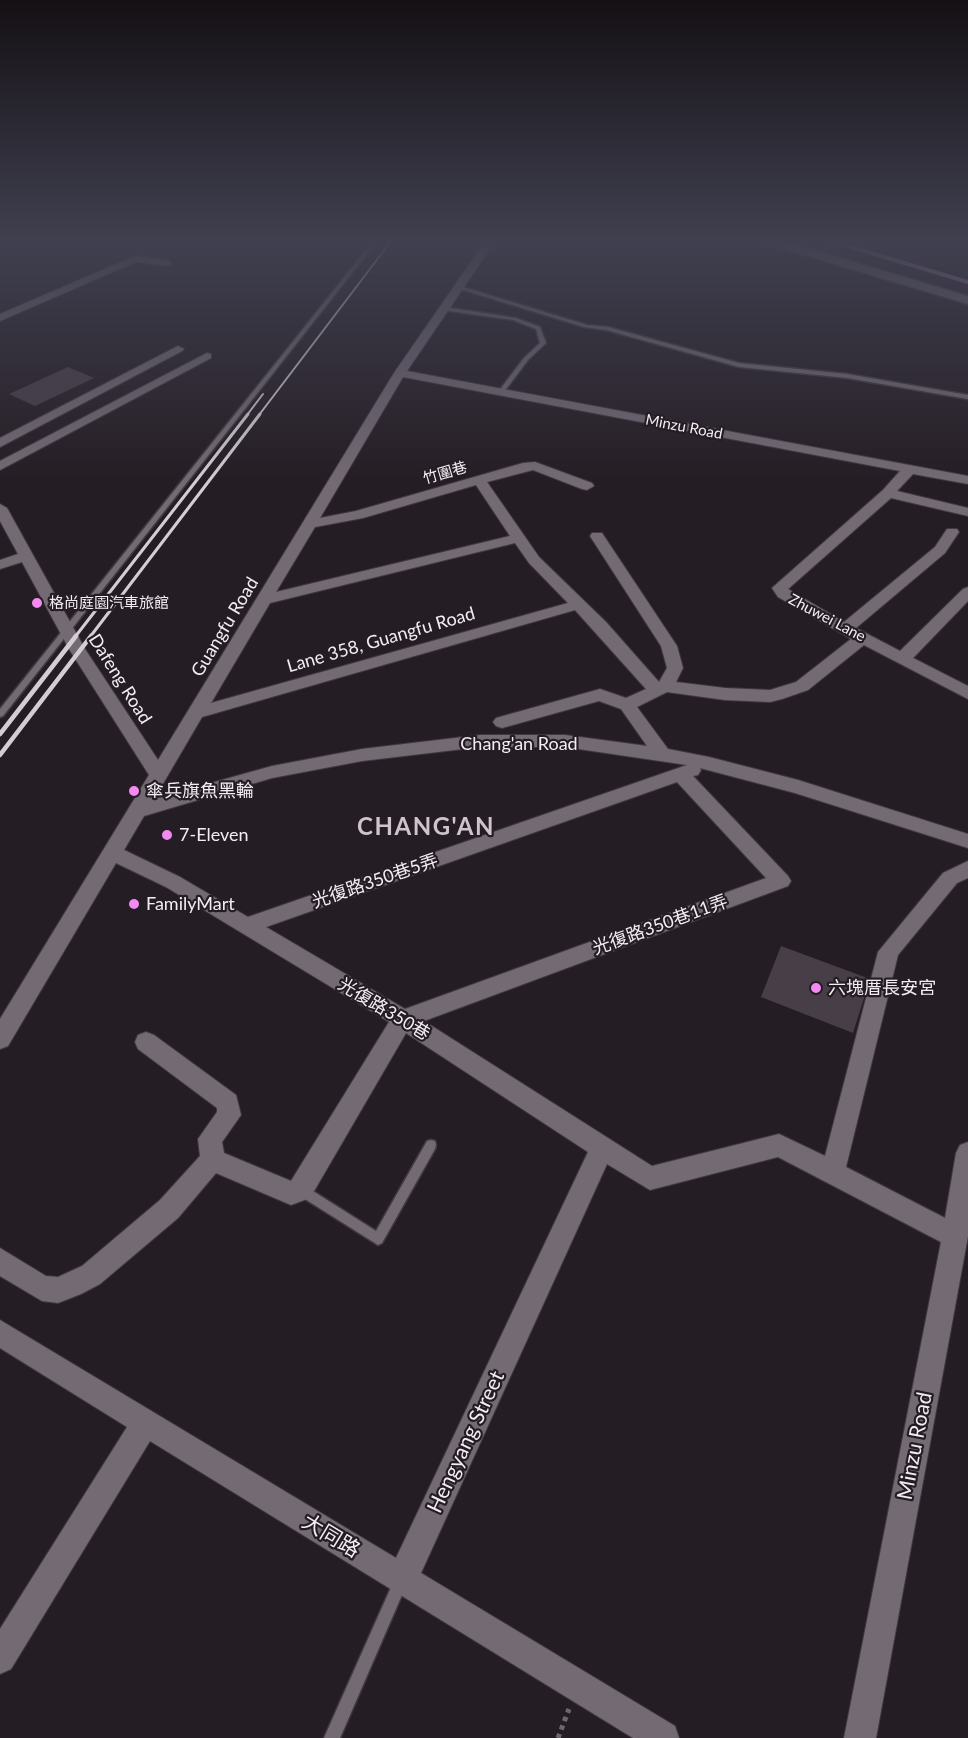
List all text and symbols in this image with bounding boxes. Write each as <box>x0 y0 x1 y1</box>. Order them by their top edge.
street label: Minzu Road <box>644 411 724 443</box>
street label: 竹圍巷 <box>421 458 469 488</box>
street label: Guangfu Road <box>187 573 263 681</box>
street label: Zhuwei Lane <box>786 590 868 646</box>
place label: 格尚庭園汽車旅館 <box>49 594 169 612</box>
marker: 格尚庭園汽車旅館 <box>30 596 44 610</box>
street label: Lane 358, Guangfu Road <box>284 603 478 677</box>
street label: Dafeng Road <box>84 630 156 728</box>
street label: Chang'an Road <box>460 733 578 755</box>
place label: 傘兵旗魚黑輪 <box>146 780 254 802</box>
marker: 傘兵旗魚黑輪 <box>127 784 141 798</box>
district label: CHANG'AN <box>357 813 495 841</box>
place label: 7-Eleven <box>179 824 249 846</box>
marker: 7-Eleven <box>160 828 174 842</box>
street label: 光復路350巷5弄 <box>309 849 441 913</box>
street label: 光復路350巷11弄 <box>589 891 731 959</box>
place label: FamilyMart <box>146 893 235 915</box>
marker: FamilyMart <box>127 897 141 911</box>
street label: 光復路350巷 <box>334 973 434 1045</box>
place label: 六塊厝長安宮 <box>828 977 936 999</box>
marker: 六塊厝長安宮 <box>809 981 823 995</box>
street label: Hengyang Street <box>422 1367 510 1517</box>
street label: Minzu Road <box>892 1390 938 1502</box>
street label: 大同路 <box>298 1509 364 1563</box>

